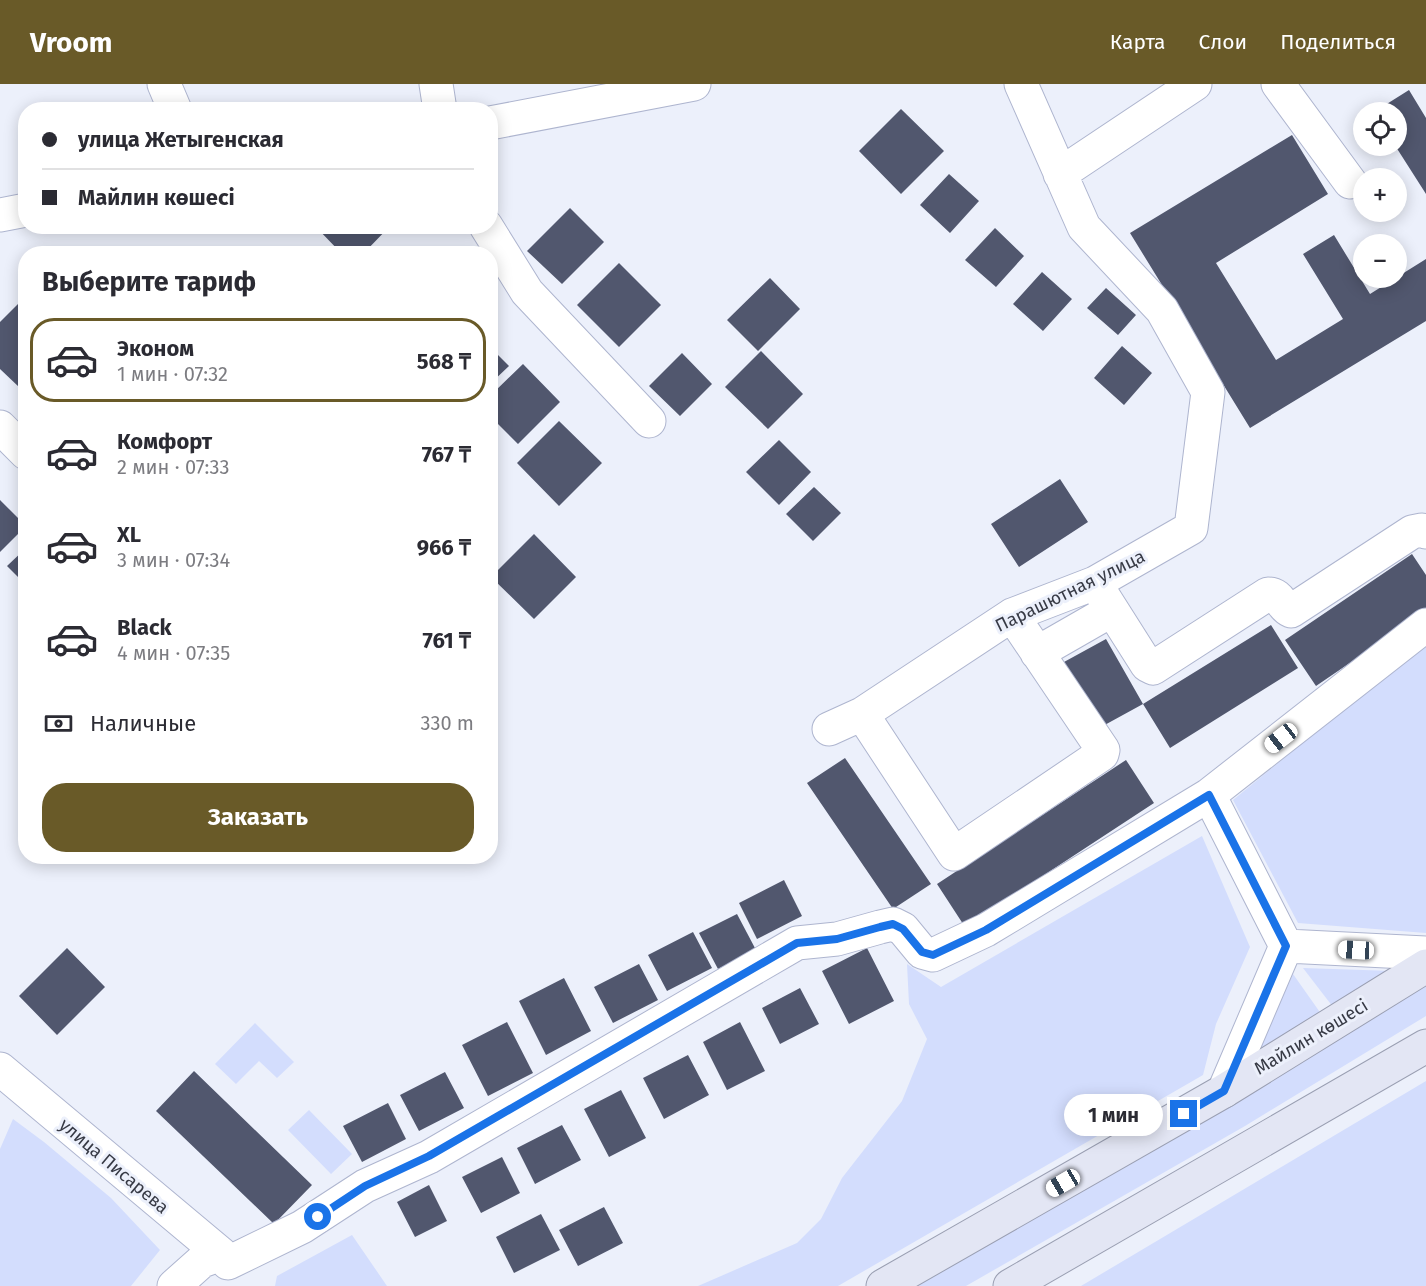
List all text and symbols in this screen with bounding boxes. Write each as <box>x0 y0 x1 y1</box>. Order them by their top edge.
text: Vroom <box>30 26 112 59</box>
text: Карта <box>1110 29 1166 55</box>
text: Слои <box>1199 29 1247 55</box>
text: Поделиться <box>1280 29 1396 55</box>
map controls <box>1353 102 1407 288</box>
button: locate <box>1353 102 1407 156</box>
text: улица Жетыгенская <box>78 126 284 153</box>
button: + <box>1353 168 1407 222</box>
text: Майлин көшесі <box>78 184 235 211</box>
button: − <box>1353 234 1407 288</box>
text: Выберите тариф <box>42 266 256 298</box>
icon: car <box>45 333 99 387</box>
text: Эконом <box>117 335 194 362</box>
text: 568 ₸ <box>417 348 471 375</box>
text: 1 мин · 07:32 <box>117 362 228 386</box>
icon: car <box>45 426 99 480</box>
text: Комфорт <box>117 428 212 455</box>
text: 767 ₸ <box>422 441 471 468</box>
text: 2 мин · 07:33 <box>117 455 229 479</box>
icon: car <box>45 519 99 573</box>
text: XL <box>117 521 141 548</box>
text: 966 ₸ <box>417 534 471 561</box>
street label: Парашютная улица <box>992 545 1148 637</box>
text: 3 мин · 07:34 <box>117 548 230 572</box>
icon: car <box>45 612 99 666</box>
text: Black <box>117 614 172 641</box>
text: 761 ₸ <box>422 627 471 654</box>
text: 4 мин · 07:35 <box>117 641 230 665</box>
icon: cash <box>42 707 75 740</box>
text: Наличные <box>90 710 196 737</box>
text: 330 m <box>420 711 474 735</box>
car <box>1261 720 1301 756</box>
button: Заказать <box>42 783 474 852</box>
car <box>1338 940 1374 960</box>
street label: Майлин көшесі <box>1250 994 1372 1080</box>
callout: 1 мин <box>1064 1093 1163 1135</box>
route end <box>1170 1100 1197 1127</box>
text: 1 мин <box>1088 1103 1139 1127</box>
street label: улица Писарева <box>55 1114 173 1218</box>
car <box>1043 1166 1083 1200</box>
route start <box>304 1203 331 1230</box>

